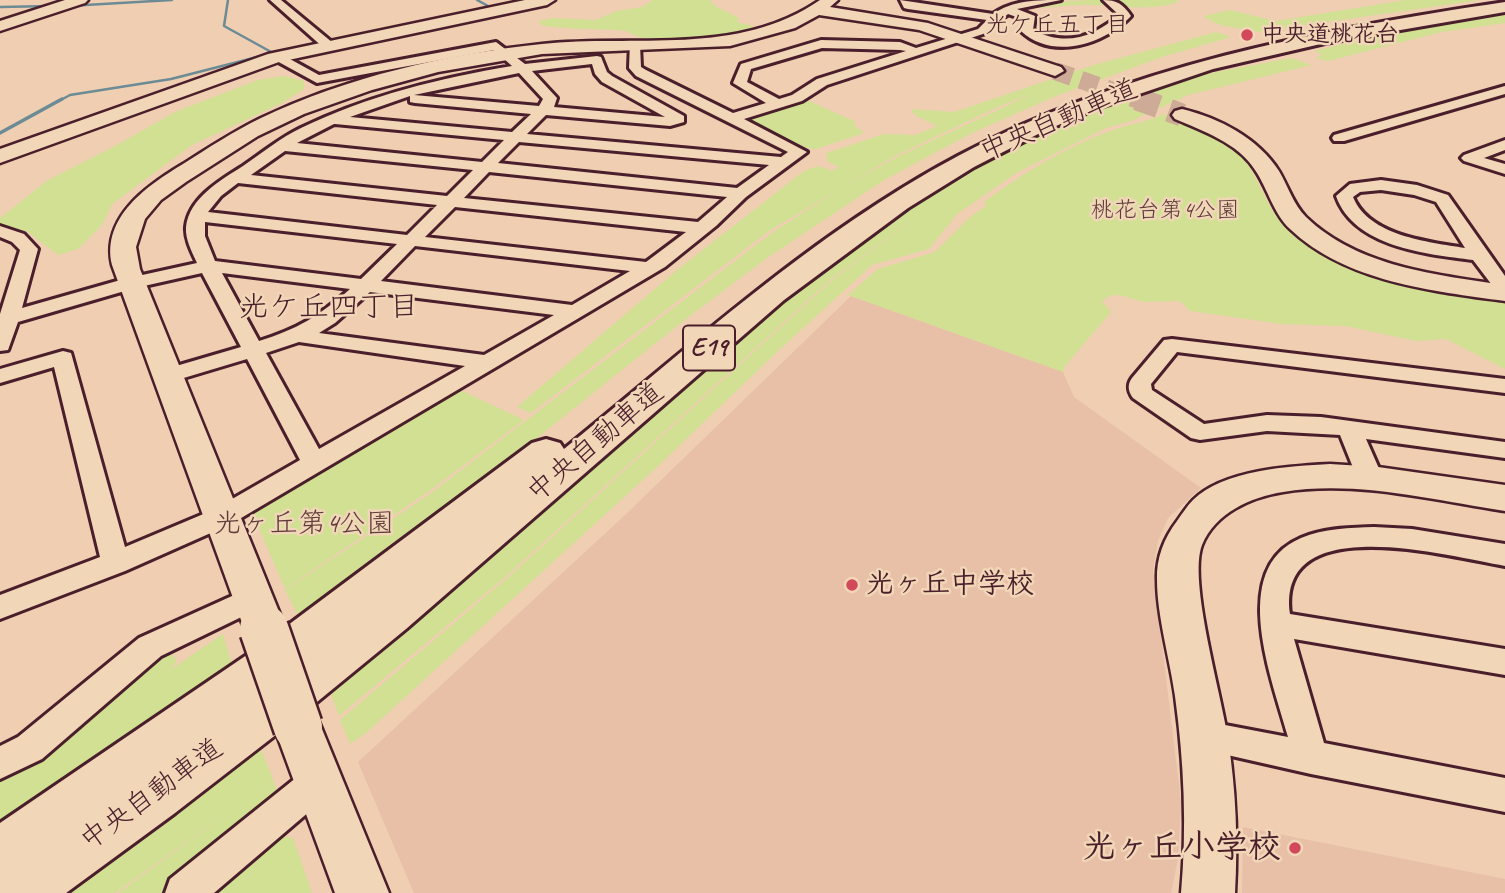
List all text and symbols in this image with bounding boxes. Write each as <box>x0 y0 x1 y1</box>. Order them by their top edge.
district label: 光ケ丘五丁目 <box>985 12 1129 40</box>
place label: 中央道桃花台 <box>1261 21 1399 49</box>
marker: 中央道桃花台 <box>1239 27 1255 43</box>
street label: 中央自動車道 <box>975 73 1143 169</box>
park label: 桃花台第4公園 <box>1091 197 1239 225</box>
district label: 光ケ丘四丁目 <box>239 290 419 326</box>
road number: E19 <box>683 326 735 370</box>
street label: 中央自動車道 <box>521 376 671 510</box>
park label: 光ヶ丘第4公園 <box>214 508 394 542</box>
place label: 光ヶ丘中学校 <box>866 568 1034 602</box>
marker: 光ヶ丘中学校 <box>844 577 860 593</box>
street label: 中央自動車道 <box>74 732 230 858</box>
place label: 光ヶ丘小学校 <box>1083 828 1281 868</box>
marker: 光ヶ丘小学校 <box>1287 840 1303 856</box>

